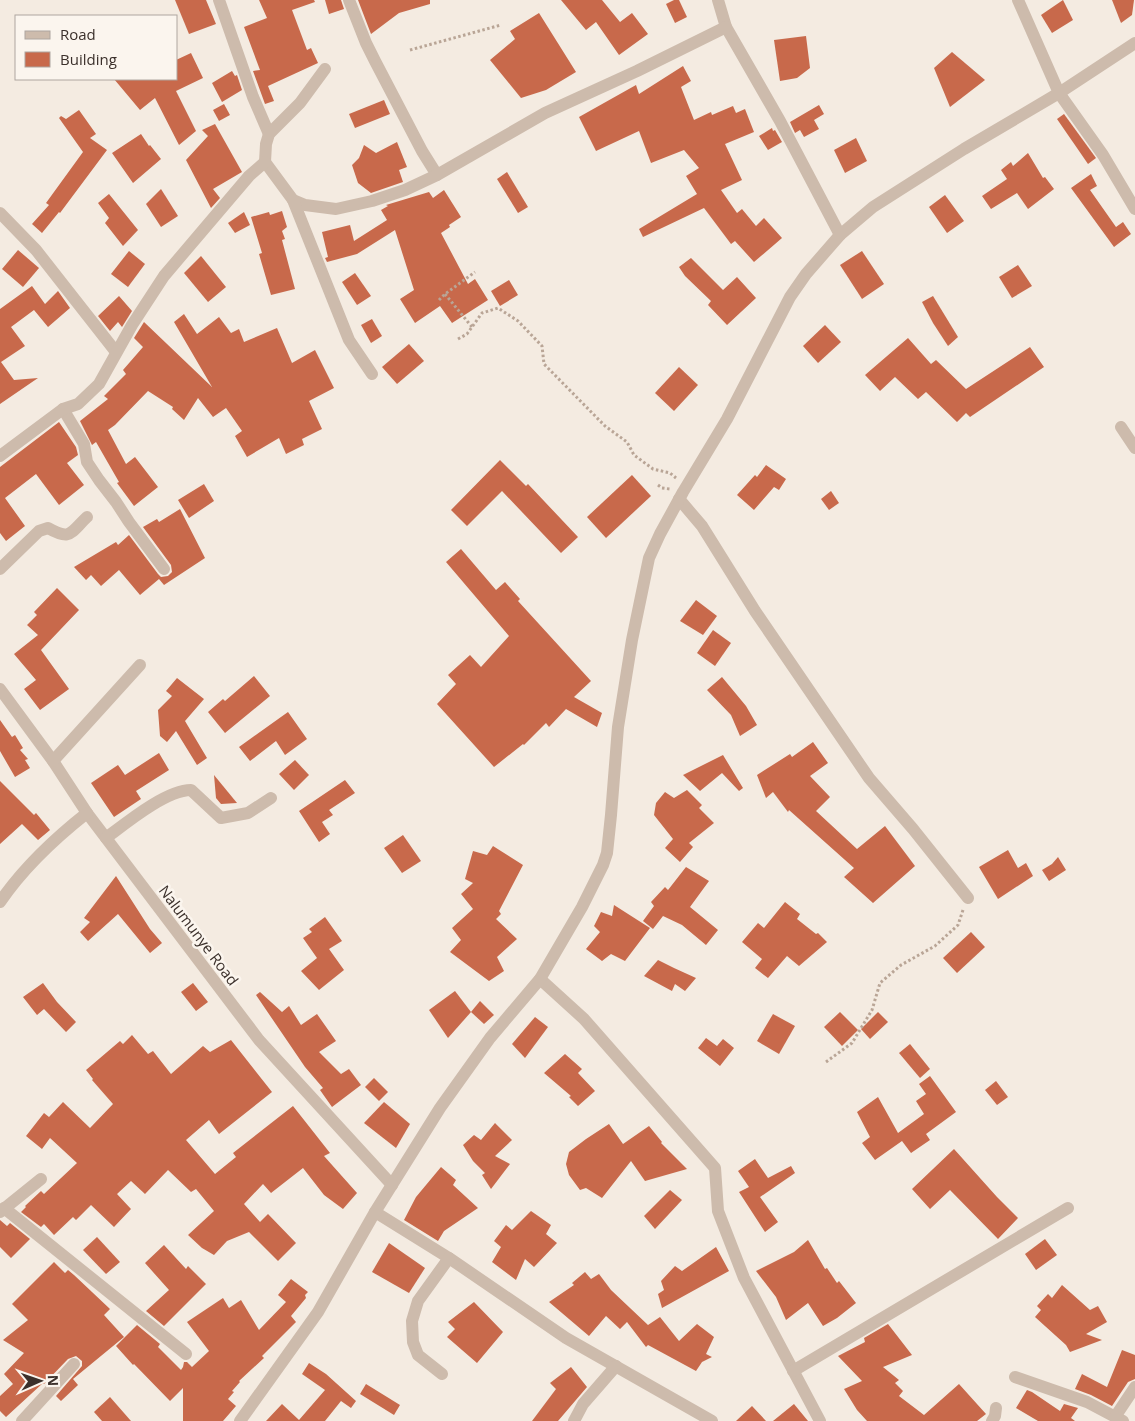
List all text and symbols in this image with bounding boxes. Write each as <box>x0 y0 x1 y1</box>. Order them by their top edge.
legend <box>15 15 178 80</box>
text: Road <box>60 24 96 44</box>
text: Building <box>60 49 117 69</box>
street label: Nalumunye Road <box>155 881 243 989</box>
north arrow <box>15 1356 65 1406</box>
text: N <box>44 1375 63 1387</box>

